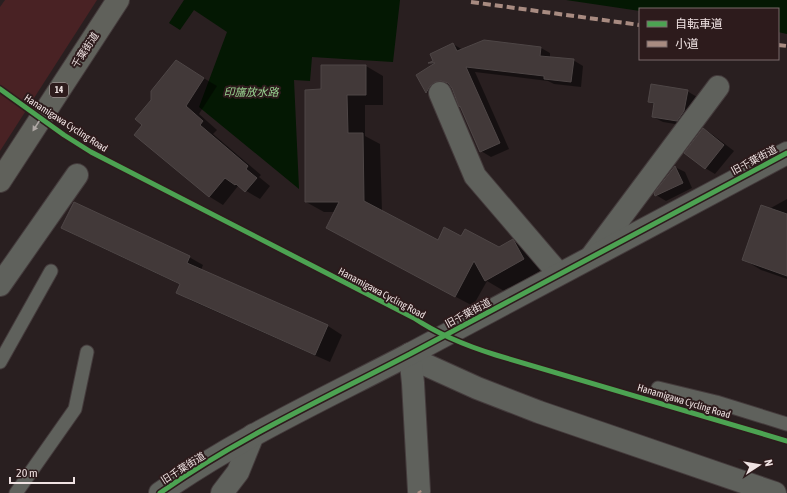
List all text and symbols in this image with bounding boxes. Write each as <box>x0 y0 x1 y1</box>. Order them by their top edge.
legend <box>639 8 779 60</box>
text: 自転車道 <box>675 17 723 31</box>
street label: 千葉街道 <box>69 30 101 70</box>
text: 小道 <box>675 37 699 51</box>
road number: 14 <box>50 83 68 97</box>
water label: 印旛放水路 <box>224 86 279 98</box>
street label: Hanamigawa Cycling Road <box>22 92 110 154</box>
one-way arrow <box>32 121 40 131</box>
street label: 旧千葉街道 <box>729 143 779 177</box>
street label: Hanamigawa Cycling Road <box>337 265 428 321</box>
street label: 旧千葉街道 <box>443 296 493 330</box>
street label: Hanamigawa Cycling Road <box>636 382 732 420</box>
north arrow <box>739 445 779 485</box>
street label: 旧千葉街道 <box>159 450 207 486</box>
text: N <box>762 458 775 467</box>
scale bar <box>10 459 74 485</box>
text: 20 m <box>16 466 38 480</box>

